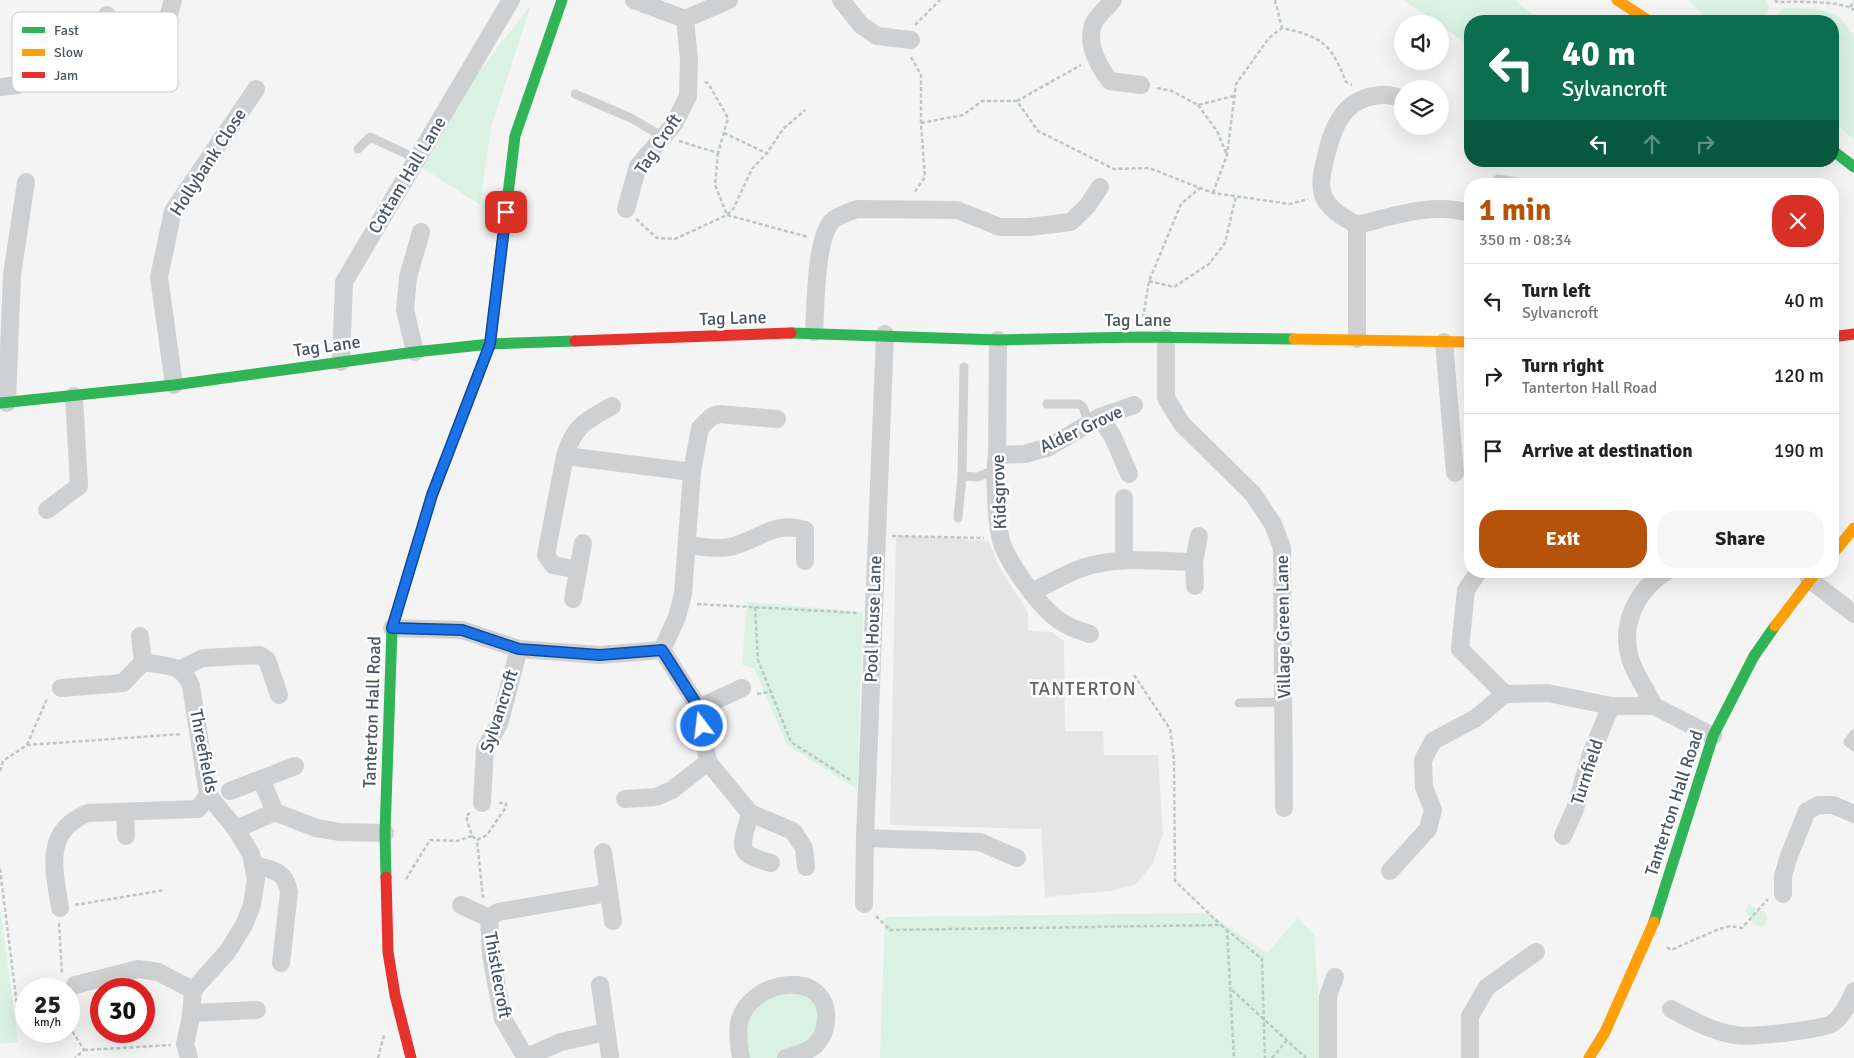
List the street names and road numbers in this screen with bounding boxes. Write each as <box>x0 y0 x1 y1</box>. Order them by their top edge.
street label: Hollybank Close <box>165 104 251 220</box>
street label: Tag Croft <box>630 109 686 178</box>
street label: Cottam Hall Lane <box>363 112 451 238</box>
street label: Tag Lane <box>699 306 767 330</box>
street label: Tag Lane <box>1104 309 1172 331</box>
street label: Tag Lane <box>292 330 362 362</box>
street label: Alder Grove <box>1036 400 1126 458</box>
street label: Kidsgrove <box>987 454 1011 530</box>
street label: Pool House Lane <box>860 555 886 683</box>
street label: Village Green Lane <box>1271 555 1295 699</box>
street label: Tanterton Hall Road <box>358 636 386 788</box>
street label: Sylvancroft <box>475 666 523 755</box>
street label: Threefields <box>185 707 223 795</box>
street label: Tanterton Hall Road <box>1640 727 1708 879</box>
street label: Turnfield <box>1566 736 1608 808</box>
street label: Thistlecroft <box>480 930 516 1020</box>

